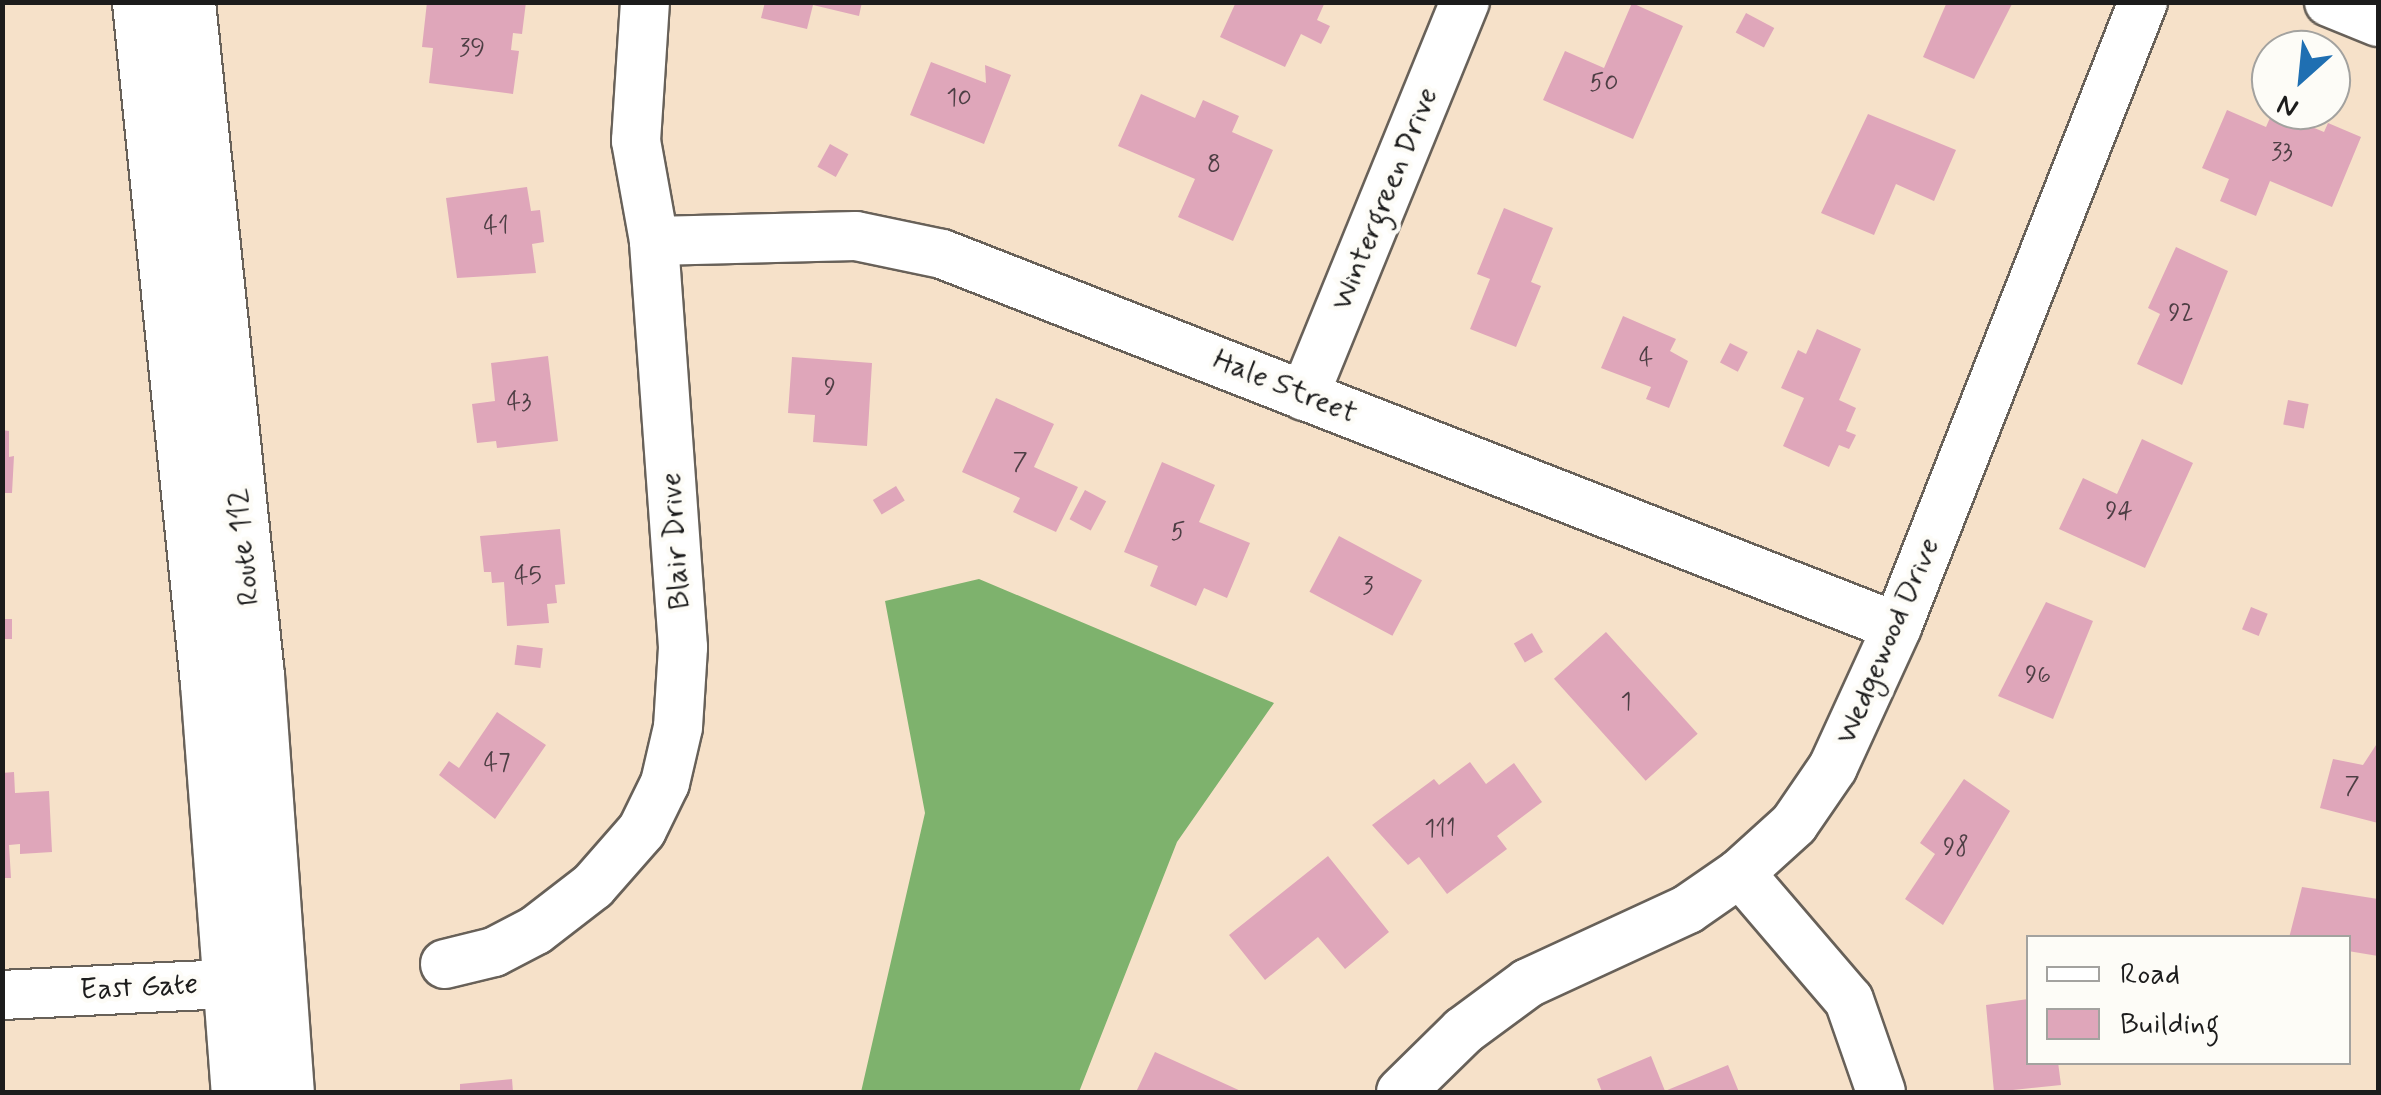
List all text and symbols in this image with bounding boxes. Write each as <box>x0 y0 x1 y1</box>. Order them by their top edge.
north arrow <box>2251 30 2351 130</box>
house number: 39 <box>459 34 485 64</box>
house number: 50 <box>1589 69 1619 99</box>
street label: Wintergreen Drive <box>1324 83 1446 315</box>
house number: 10 <box>946 84 972 114</box>
text: N <box>2271 85 2305 126</box>
house number: 33 <box>2271 138 2293 168</box>
house number: 8 <box>1207 150 1221 180</box>
house number: 41 <box>483 212 509 242</box>
house number: 92 <box>2168 299 2194 329</box>
street label: Hale Street <box>1208 342 1362 432</box>
house number: 4 <box>1639 344 1653 374</box>
house number: 9 <box>824 373 836 403</box>
house number: 43 <box>506 388 532 418</box>
house number: 7 <box>1012 448 1028 478</box>
street label: Blair Drive <box>653 471 699 611</box>
street label: Route 112 <box>220 487 268 607</box>
house number: 94 <box>2105 497 2133 527</box>
house number: 5 <box>1171 518 1185 548</box>
street label: Wedgewood Drive <box>1829 533 1947 749</box>
house number: 45 <box>514 562 542 592</box>
house number: 3 <box>1362 572 1374 602</box>
house number: 96 <box>2025 661 2051 691</box>
house number: 1 <box>1620 688 1632 718</box>
house number: 47 <box>483 749 511 779</box>
house number: 7 <box>2344 772 2360 802</box>
house number: 111 <box>1424 815 1456 845</box>
house number: 98 <box>1943 833 1969 863</box>
legend <box>2026 935 2351 1065</box>
text: Road <box>2120 955 2180 994</box>
street label: East Gate <box>79 967 199 1009</box>
text: Building <box>2120 1005 2219 1044</box>

